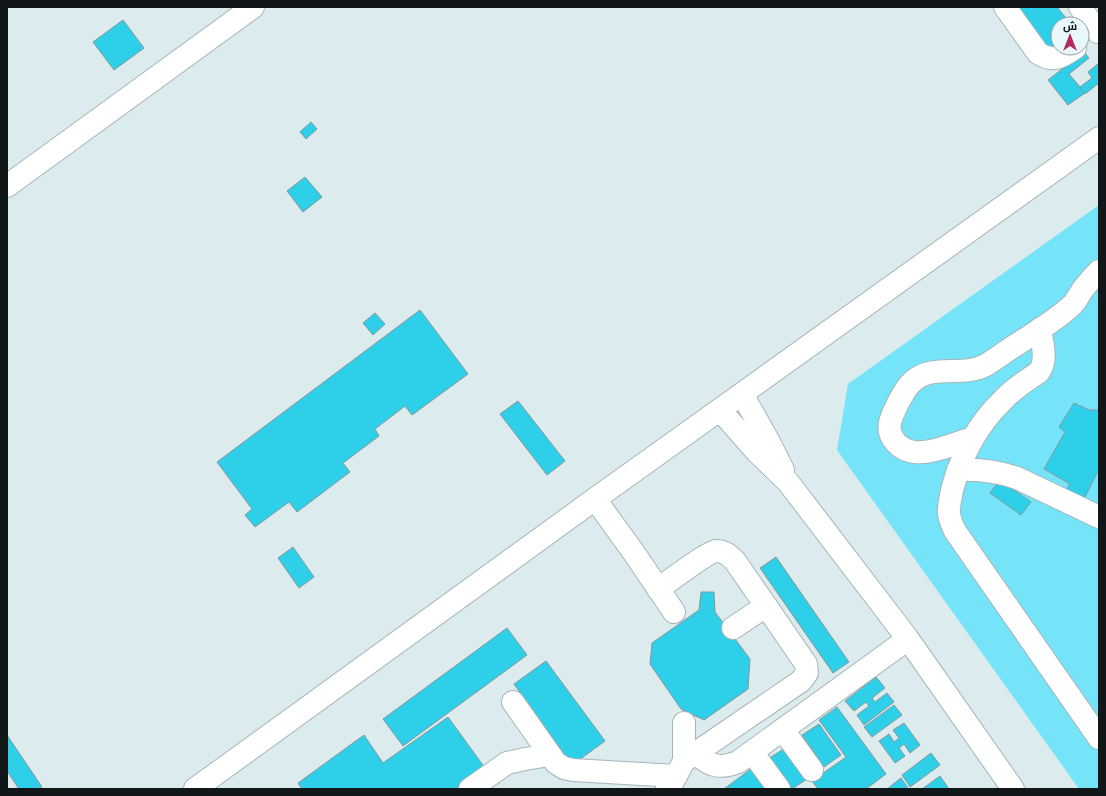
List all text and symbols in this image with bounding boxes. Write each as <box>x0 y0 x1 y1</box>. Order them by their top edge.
north arrow <box>1050 16 1090 56</box>
text: ش <box>1063 19 1077 33</box>

